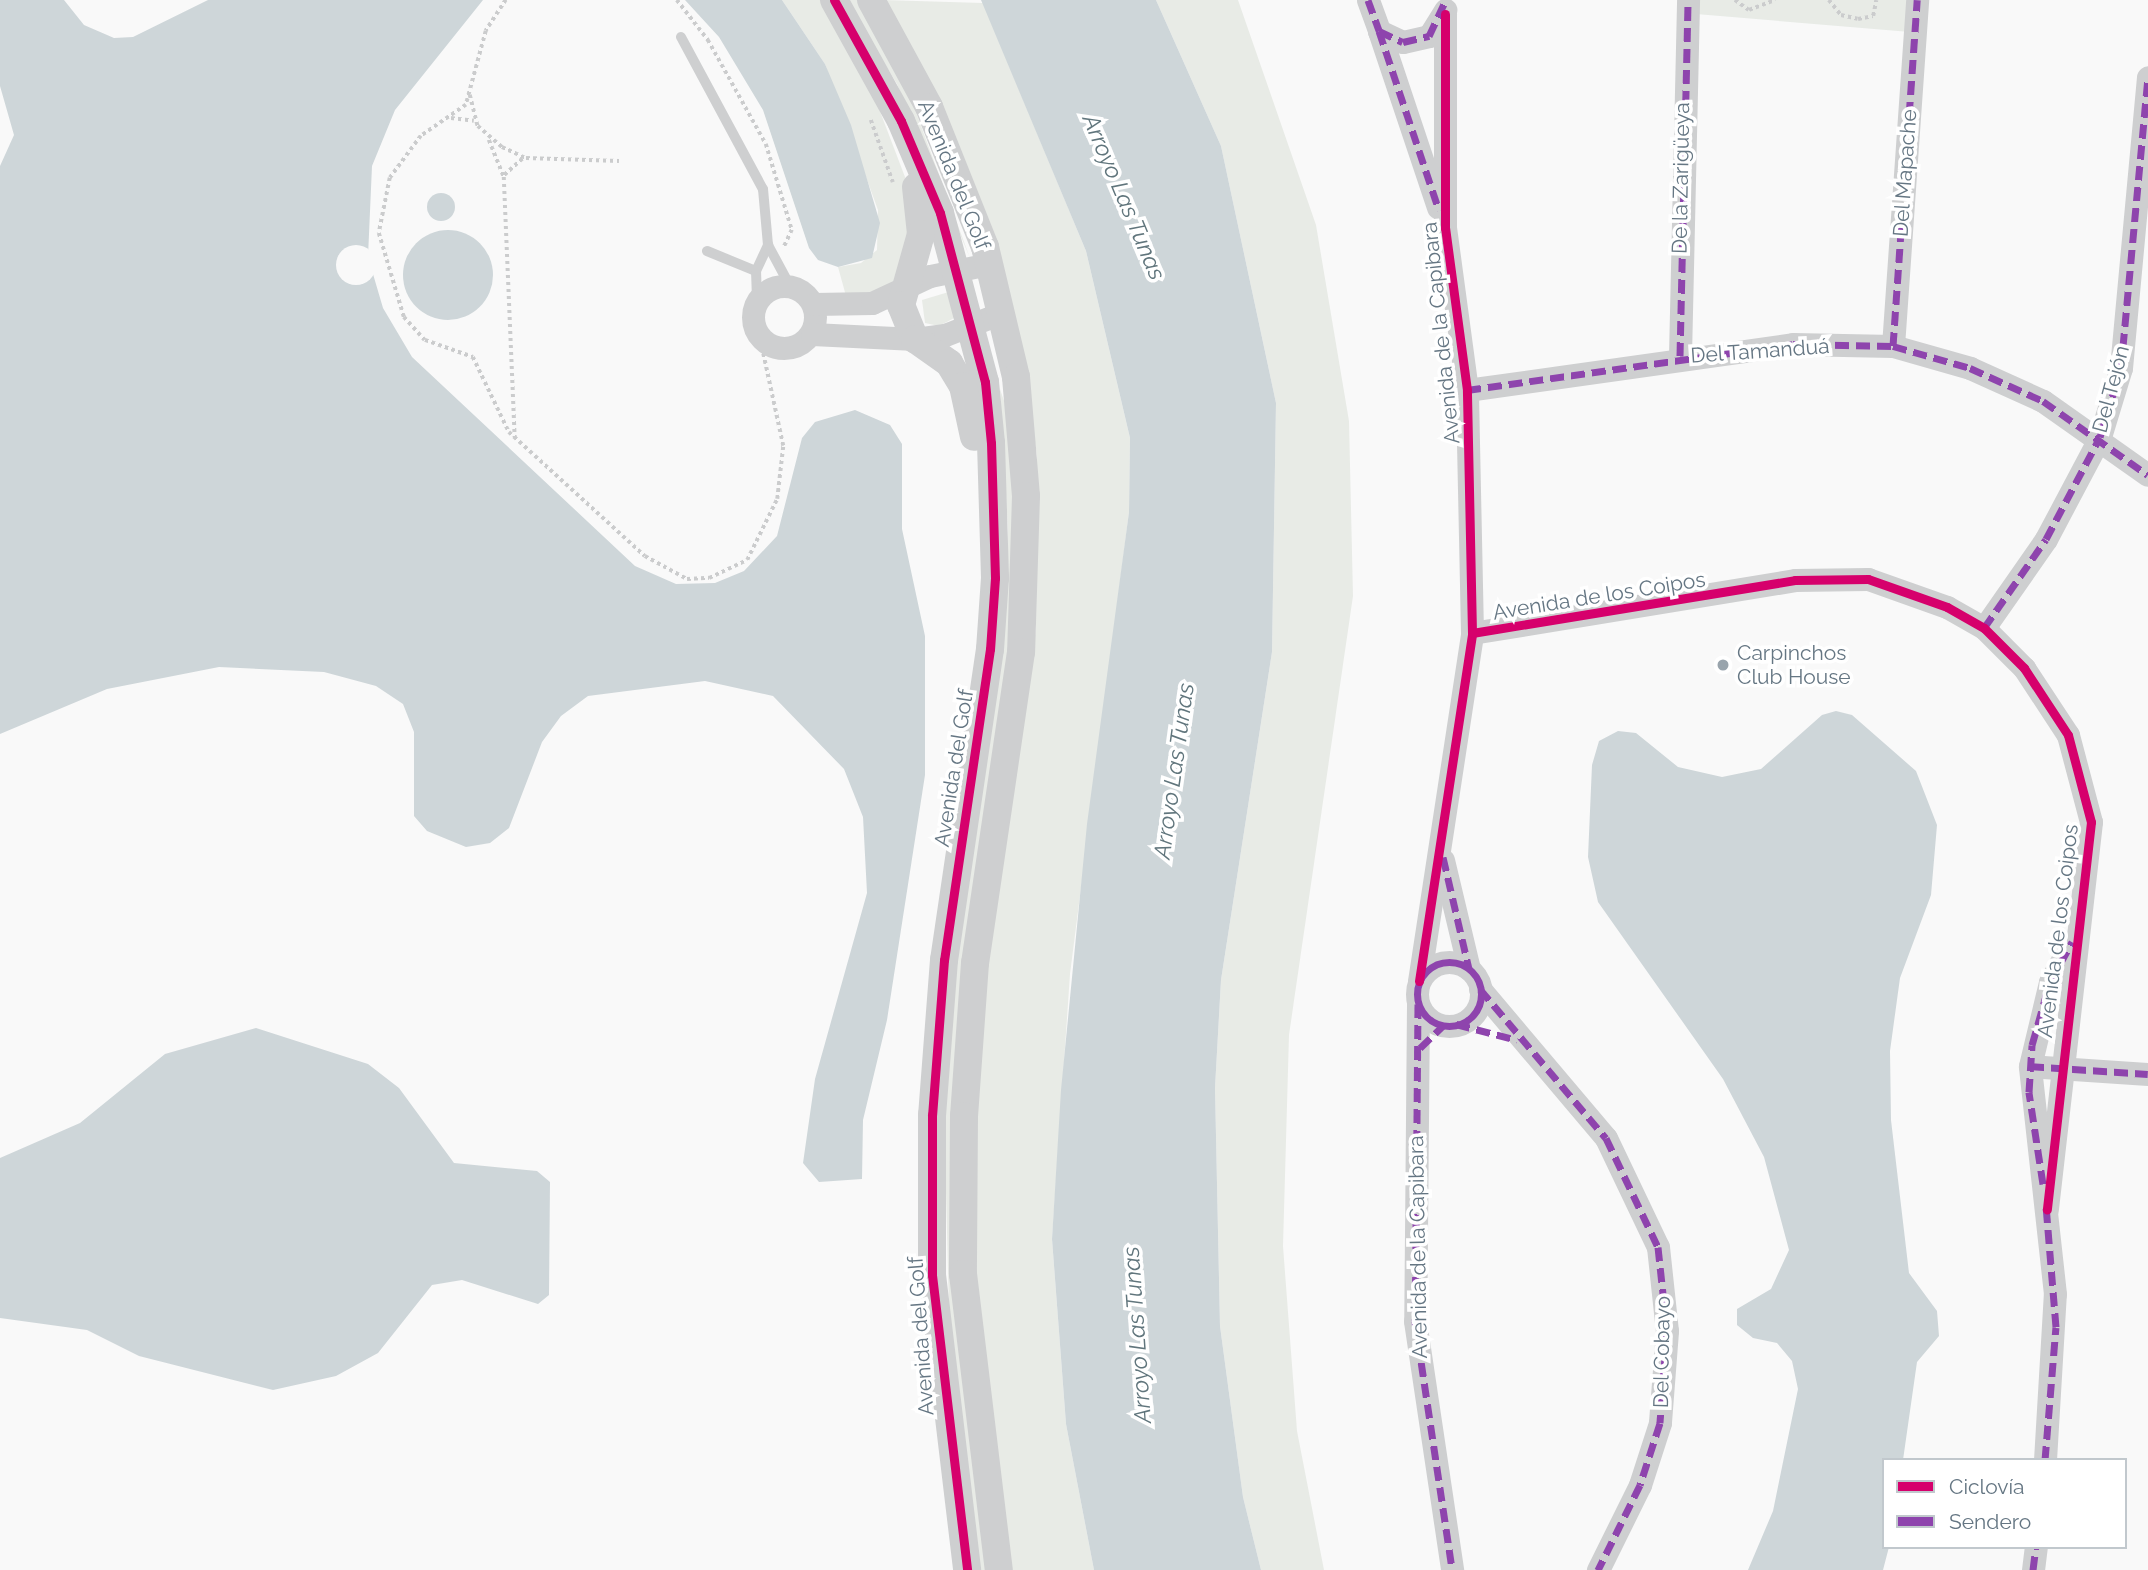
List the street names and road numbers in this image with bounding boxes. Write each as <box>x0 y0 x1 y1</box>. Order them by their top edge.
street label: Avenida del Golf <box>912 96 996 254</box>
street label: De la Zarigüeya <box>1667 102 1695 254</box>
street label: Del Mapache <box>1888 108 1922 238</box>
street label: Avenida de la Capibara <box>1417 221 1465 445</box>
street label: Del Tamanduá <box>1689 334 1831 368</box>
street label: Del Tejón <box>2087 342 2135 436</box>
street label: Avenida de los Coipos <box>1491 567 1707 625</box>
street label: Avenida del Golf <box>929 687 979 849</box>
street label: Avenida de los Coipos <box>2032 823 2084 1039</box>
street label: Avenida de la Capibara <box>1403 1135 1433 1359</box>
street label: Avenida del Golf <box>903 1255 939 1417</box>
street label: Del Cobayo <box>1648 1295 1676 1409</box>

